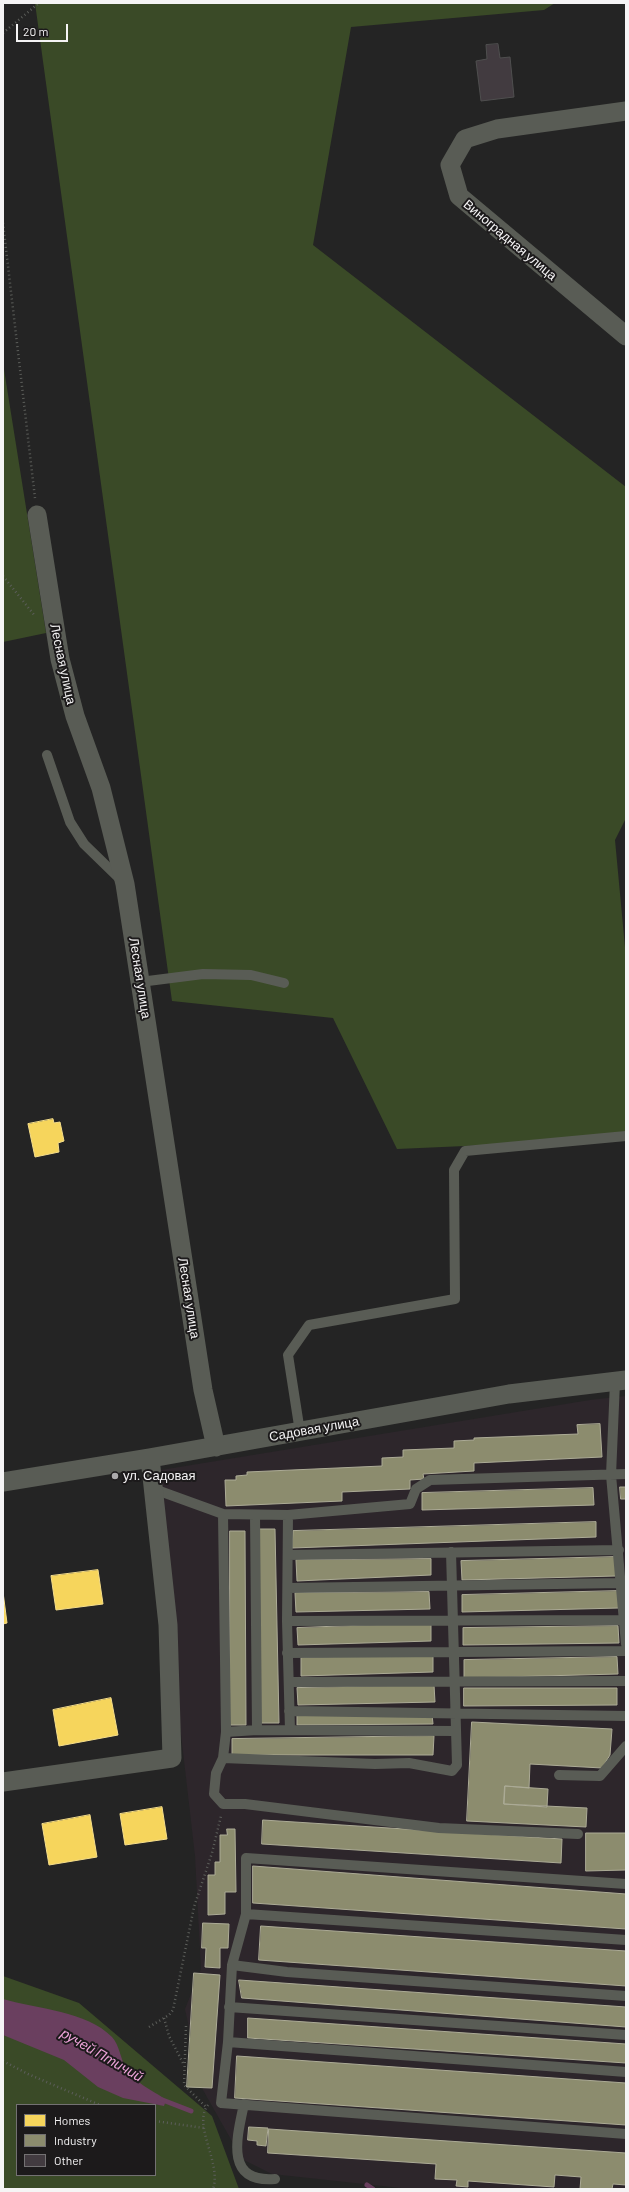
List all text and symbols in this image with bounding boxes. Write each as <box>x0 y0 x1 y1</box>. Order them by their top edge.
scale bar <box>18 16 70 42</box>
text: 20 m <box>23 24 49 38</box>
street label: Виноградная улица <box>460 196 560 284</box>
street label: Лесная улица <box>47 622 79 706</box>
street label: Лесная улица <box>126 936 154 1020</box>
street label: Лесная улица <box>175 1256 203 1340</box>
street label: Садовая улица <box>268 1413 360 1445</box>
place label: ул. Садовая <box>123 1468 196 1484</box>
marker: ул. Садовая <box>110 1471 120 1481</box>
water label: ручей Птичий <box>58 2025 146 2085</box>
legend <box>16 2104 156 2176</box>
text: Homes <box>54 2113 90 2127</box>
text: Industry <box>54 2133 97 2147</box>
text: Other <box>54 2153 83 2167</box>

